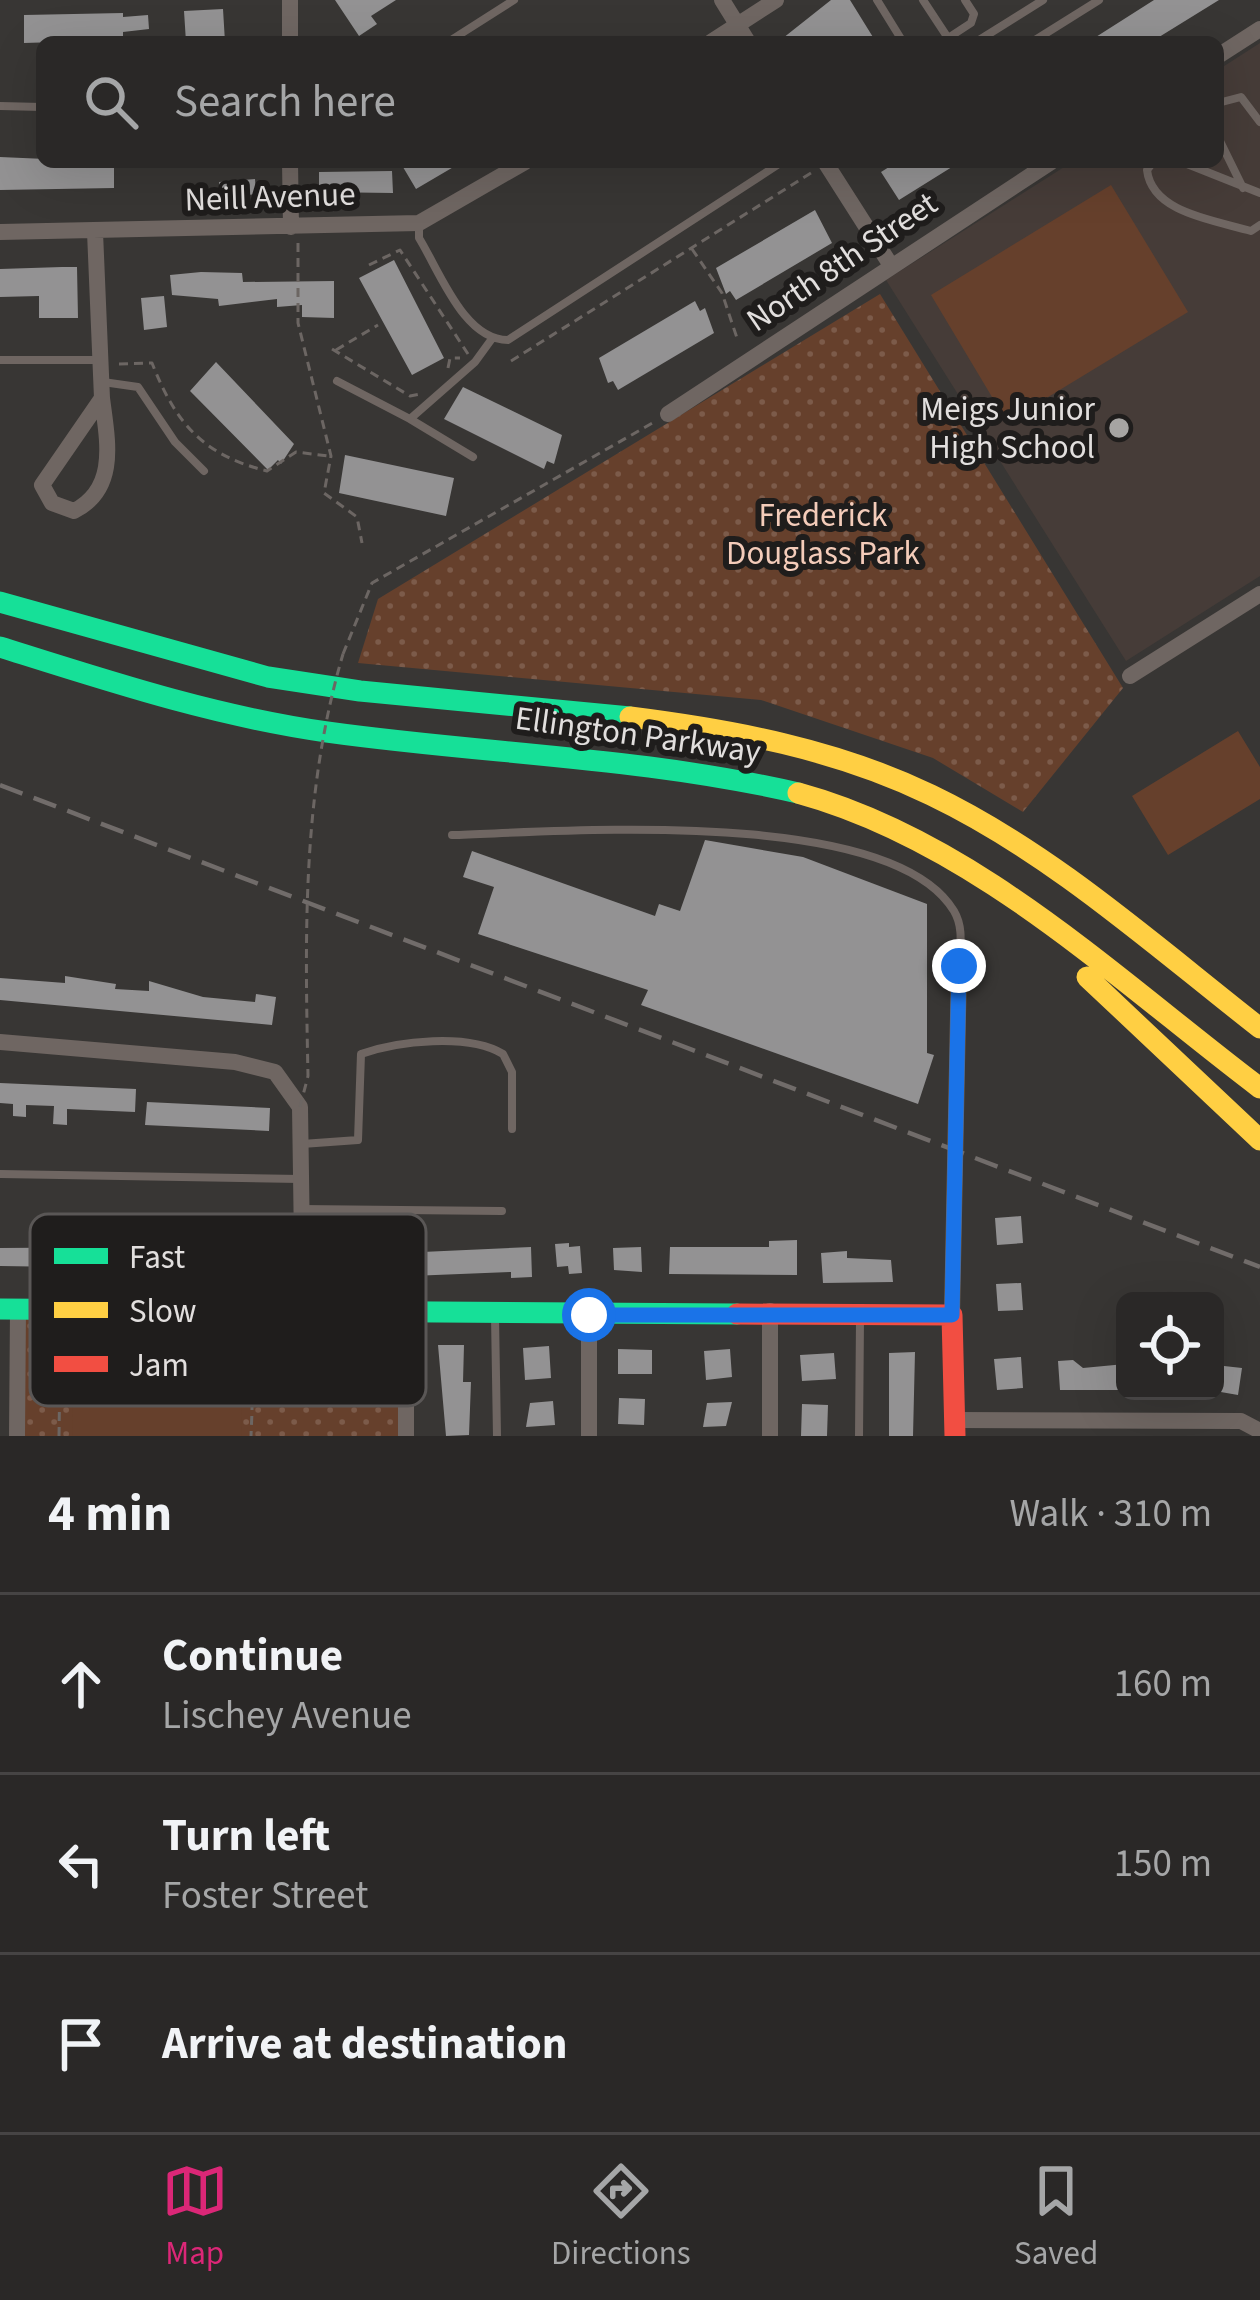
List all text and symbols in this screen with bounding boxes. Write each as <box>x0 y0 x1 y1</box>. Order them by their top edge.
search box <box>36 36 1224 168</box>
icon: search <box>78 69 144 135</box>
text: Search here <box>174 70 396 134</box>
street label: Neill Avenue <box>184 171 356 223</box>
street label: North 8th Street <box>737 181 947 343</box>
place label: Meigs Junior High School <box>920 386 1096 471</box>
marker: Meigs Junior High School <box>1106 415 1132 441</box>
park label: Frederick Douglass Park <box>726 492 921 577</box>
street label: Ellington Parkway <box>512 695 764 776</box>
route end <box>932 939 986 993</box>
legend <box>30 1214 426 1406</box>
text: Fast <box>129 1234 185 1281</box>
text: Slow <box>129 1288 197 1335</box>
route start <box>562 1288 616 1342</box>
map controls <box>1116 1292 1224 1400</box>
button: locate <box>1116 1292 1224 1400</box>
text: Jam <box>129 1342 189 1389</box>
text: 4 min <box>48 1478 172 1550</box>
text: Walk · 310 m <box>1009 1486 1212 1542</box>
text: Continue <box>162 1624 343 1688</box>
icon: ahead <box>48 1651 114 1717</box>
text: 160 m <box>1114 1656 1212 1712</box>
text: Lischey Avenue <box>162 1688 412 1744</box>
text: Turn left <box>162 1804 330 1868</box>
icon: left <box>48 1831 114 1897</box>
text: 150 m <box>1114 1836 1212 1892</box>
text: Foster Street <box>162 1868 368 1924</box>
icon: arrive <box>48 2011 114 2077</box>
text: Arrive at destination <box>162 2012 567 2076</box>
tab: Map <box>162 2158 228 2277</box>
tab: Directions <box>551 2158 691 2277</box>
tab: Saved <box>1014 2158 1098 2277</box>

